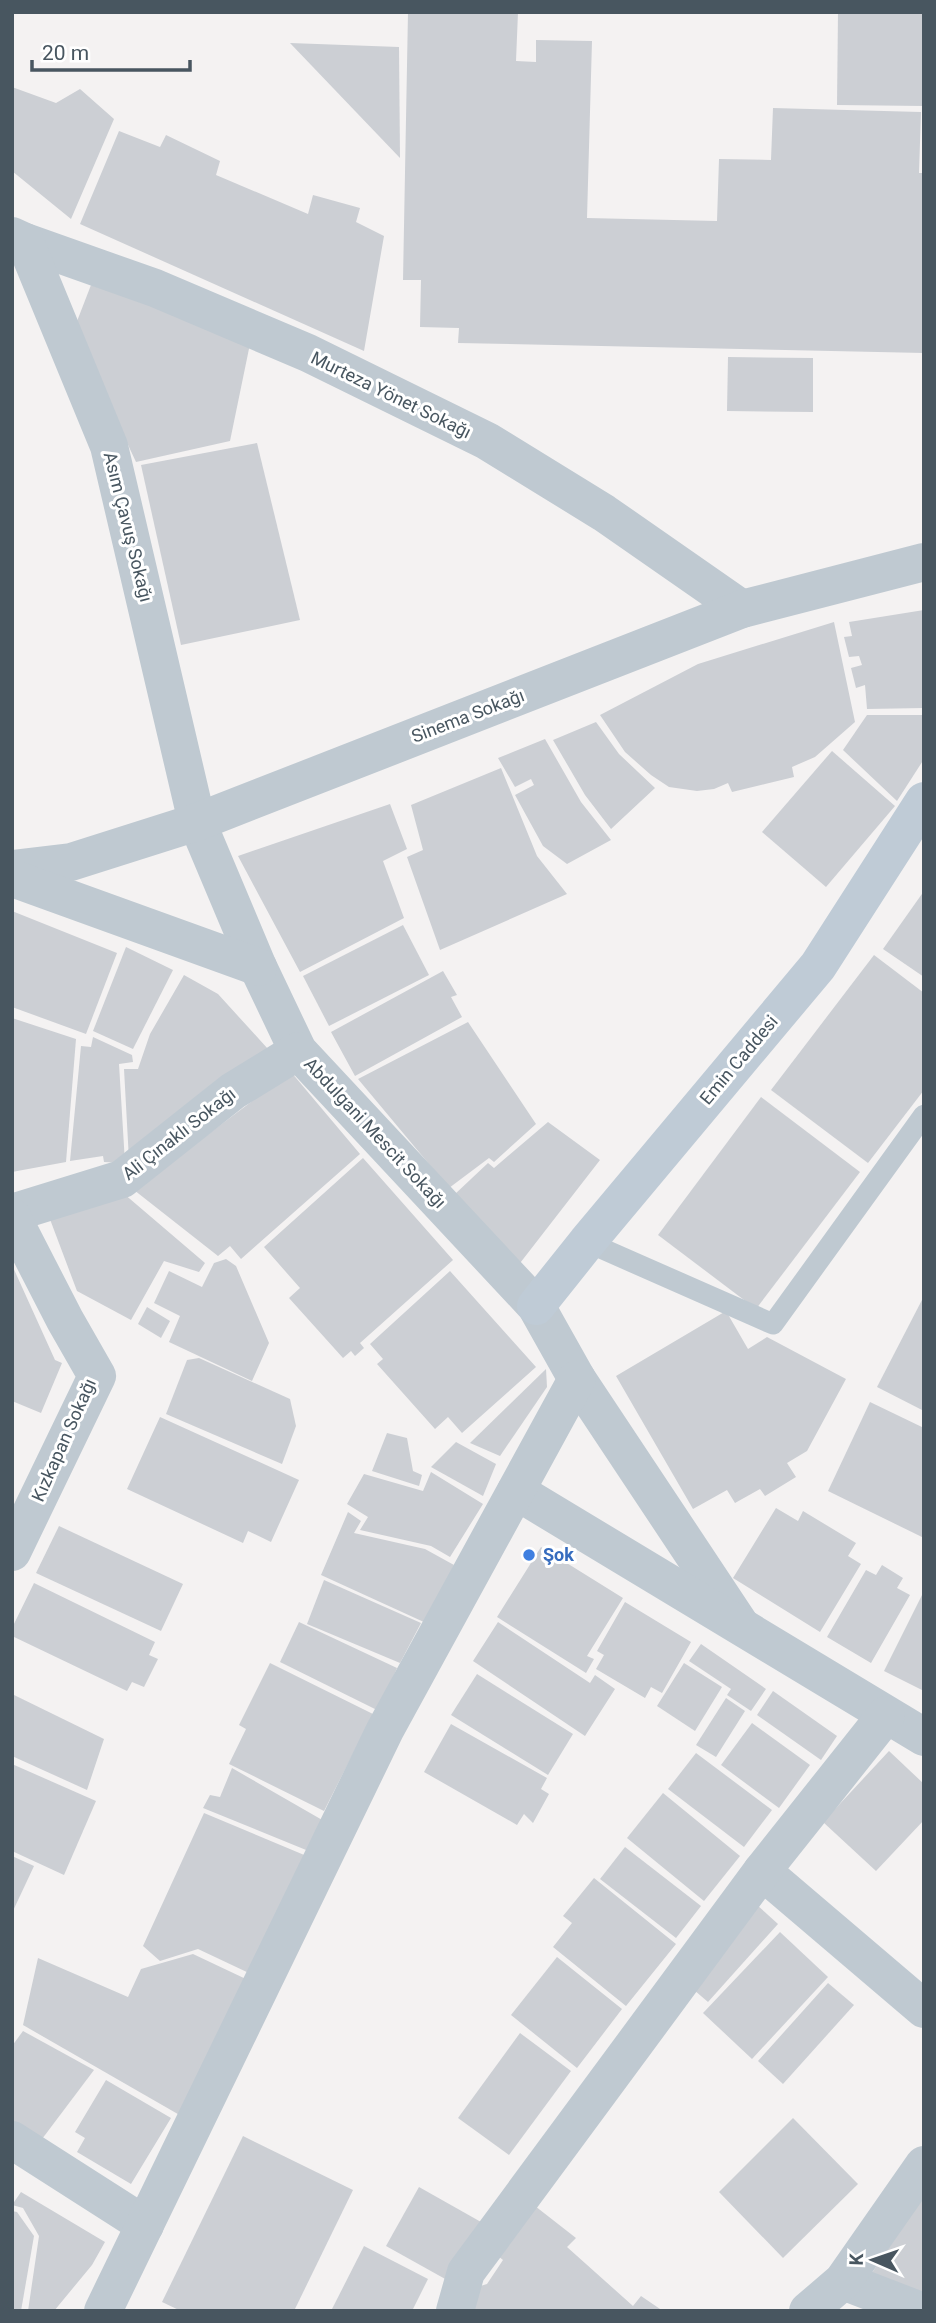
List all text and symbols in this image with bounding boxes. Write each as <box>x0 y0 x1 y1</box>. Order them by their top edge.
scale bar <box>32 28 189 72</box>
text: 20 m <box>42 41 89 65</box>
street label: Murteza Yönet Sokağı <box>308 347 475 442</box>
street label: Asım Çavuş Sokağı <box>100 450 157 604</box>
street label: Sinema Sokağı <box>408 684 527 747</box>
street label: Emin Caddesi <box>695 1011 782 1108</box>
street label: Abdulgani Mescit Sokağı <box>300 1053 451 1212</box>
street label: Ali Çınaklı Sokağı <box>118 1083 239 1184</box>
street label: Kızkapan Sokağı <box>27 1375 100 1505</box>
place label: Şok <box>543 1544 574 1565</box>
marker: Şok <box>521 1547 537 1563</box>
north arrow <box>838 2225 908 2295</box>
text: K <box>845 2252 868 2266</box>

